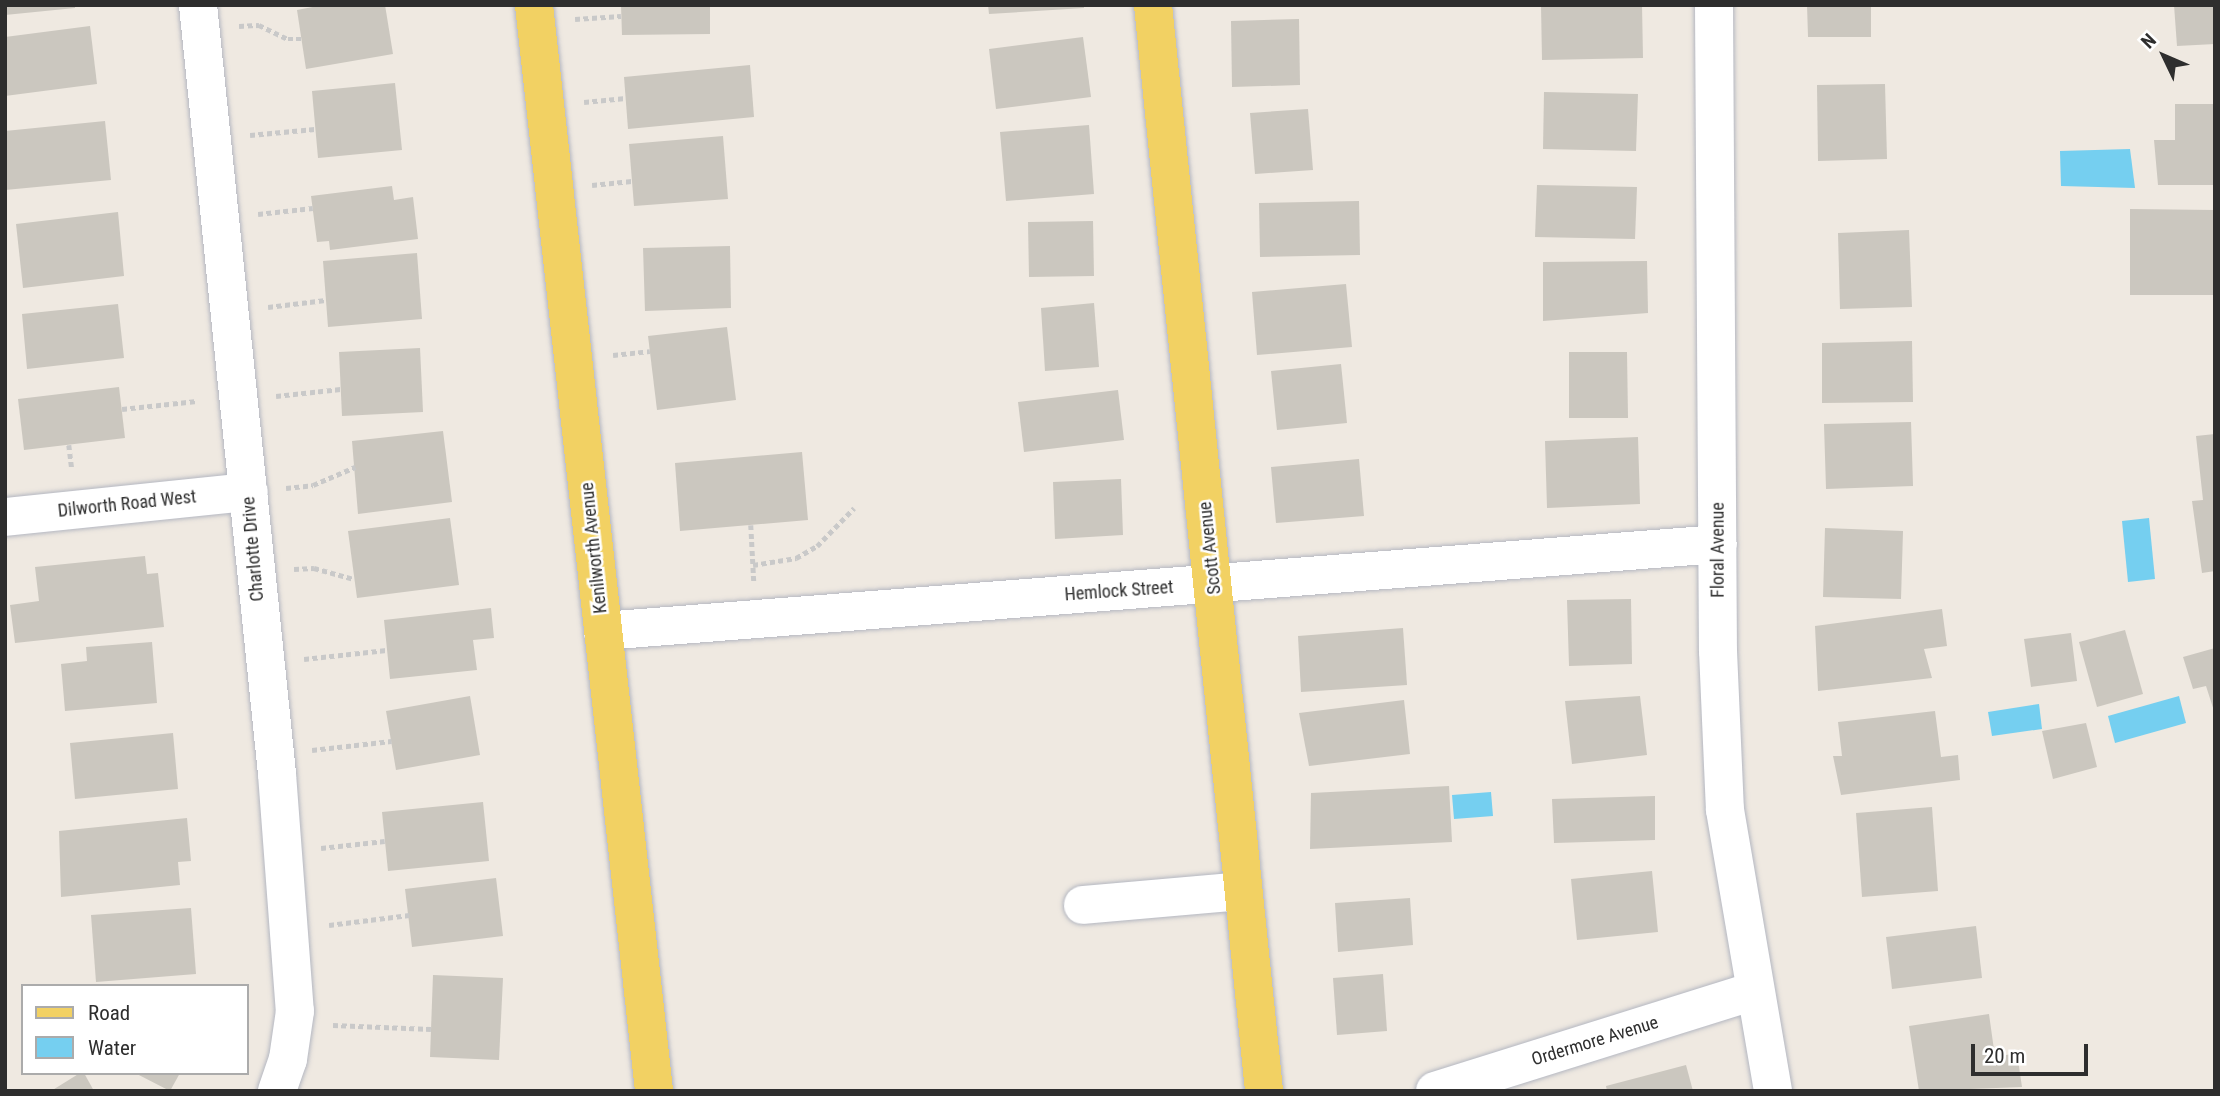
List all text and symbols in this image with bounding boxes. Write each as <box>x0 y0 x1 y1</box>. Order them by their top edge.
north arrow <box>2129 21 2199 91</box>
text: N <box>2136 29 2161 53</box>
street label: Kenilworth Avenue <box>576 481 612 615</box>
street label: Dilworth Road West <box>57 486 197 522</box>
street label: Charlotte Drive <box>238 496 268 602</box>
street label: Scott Avenue <box>1194 500 1226 596</box>
street label: Floral Avenue <box>1707 502 1729 598</box>
street label: Hemlock Street <box>1064 576 1174 606</box>
legend <box>21 984 248 1075</box>
text: Road <box>88 1001 130 1025</box>
street label: Ordermore Avenue <box>1529 1011 1661 1071</box>
scale bar <box>1975 1030 2092 1074</box>
text: Water <box>88 1036 136 1060</box>
text: 20 m <box>1984 1044 2025 1068</box>

